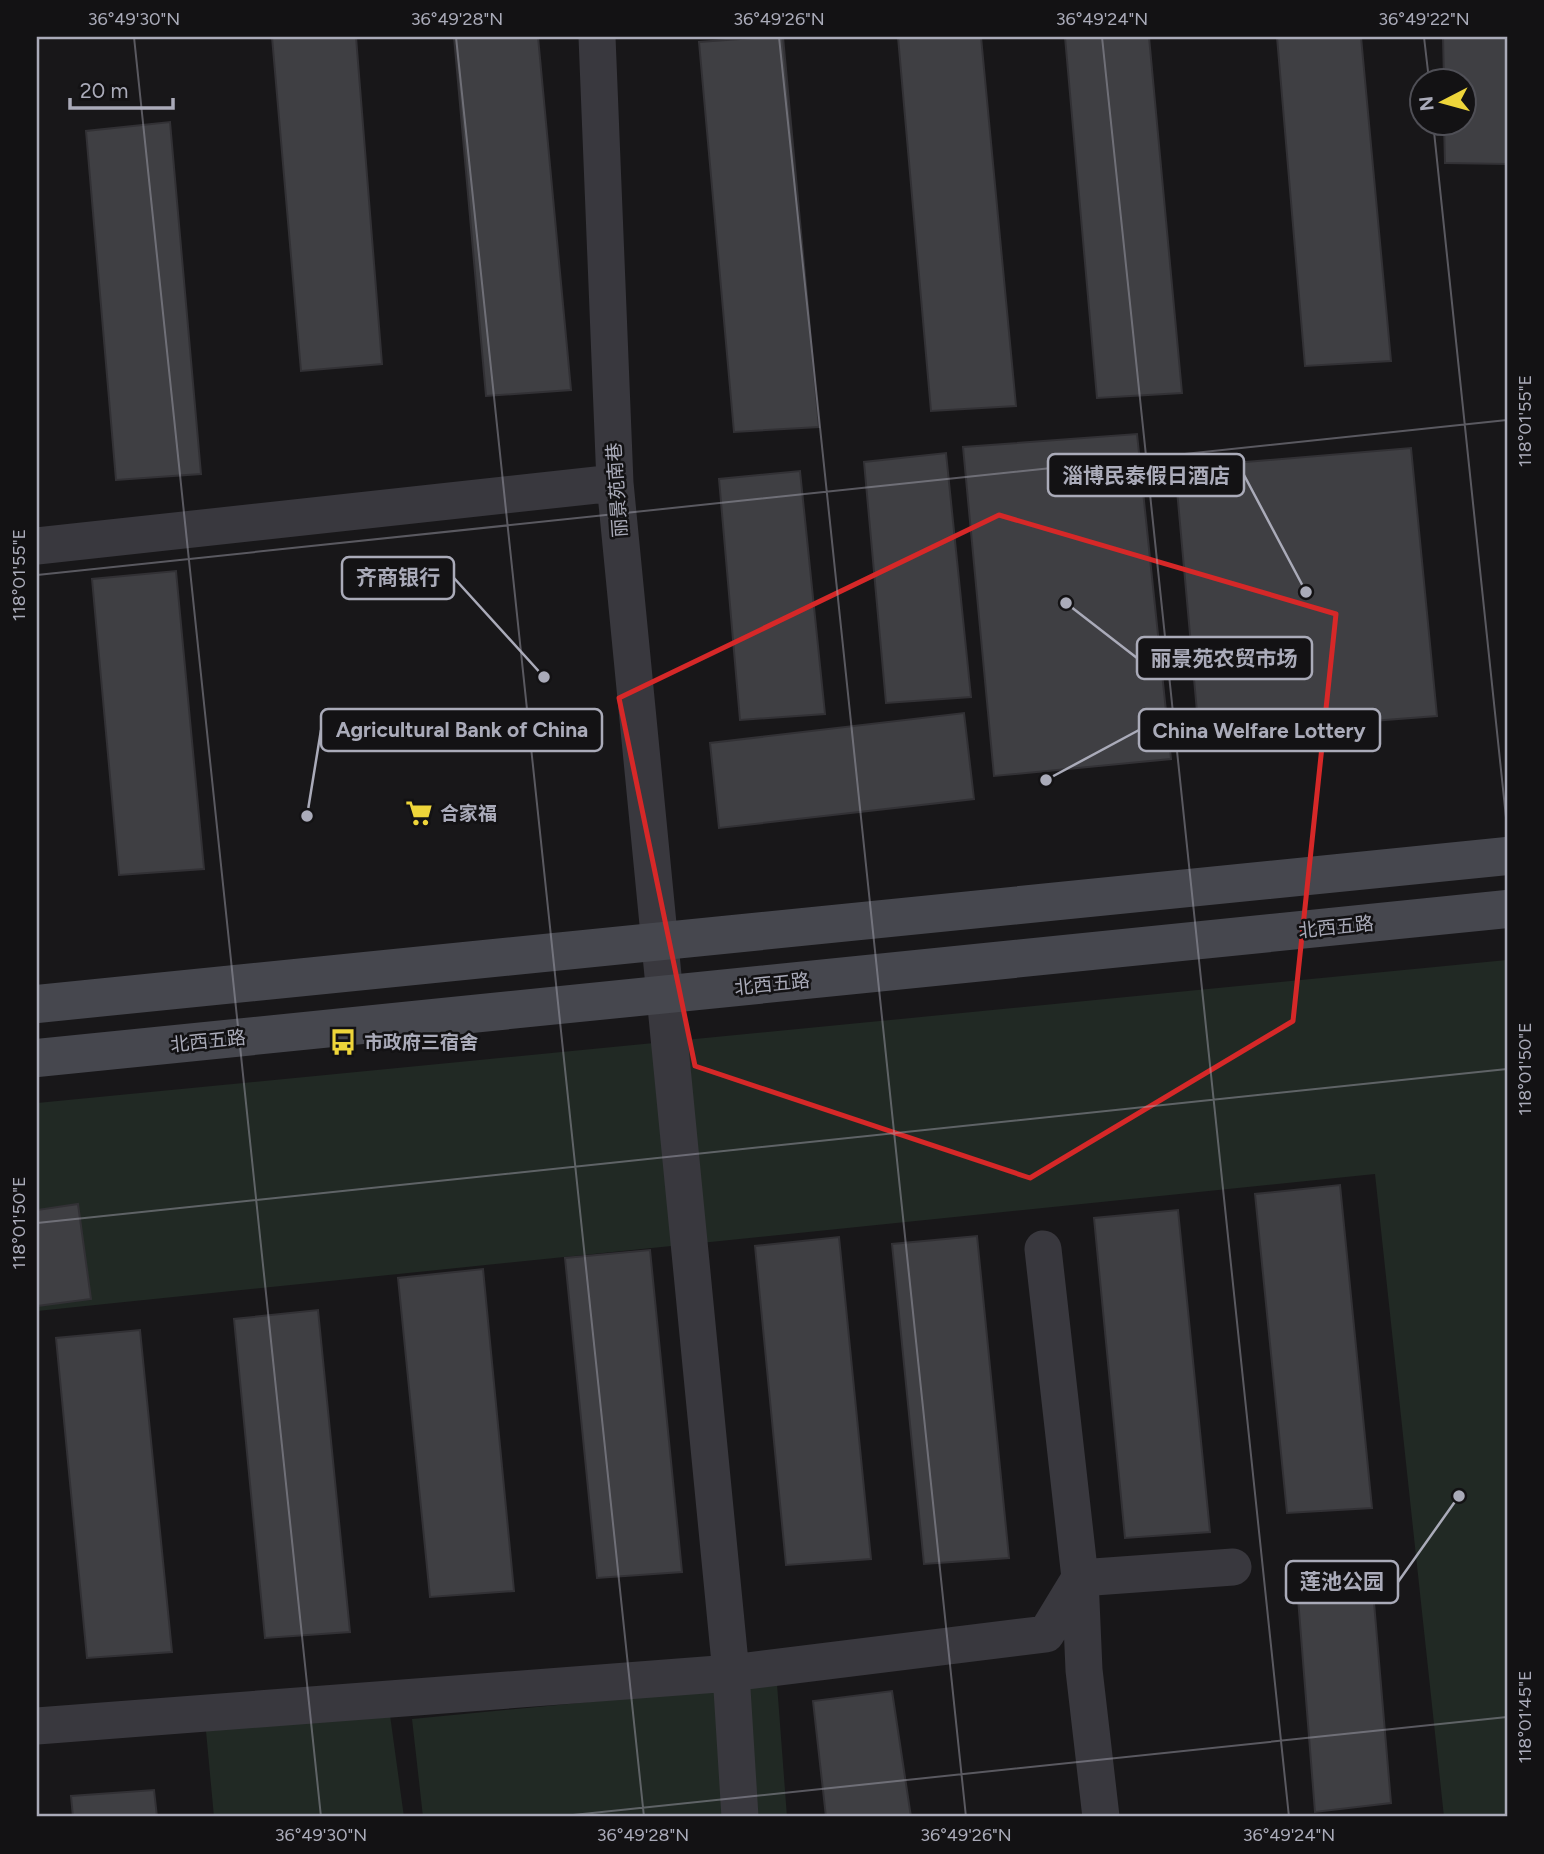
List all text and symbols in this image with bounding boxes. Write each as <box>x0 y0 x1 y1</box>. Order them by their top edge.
text: 36°49'30"N <box>88 8 180 30</box>
text: 36°49'28"N <box>411 8 503 30</box>
text: 36°49'26"N <box>733 8 825 30</box>
text: 36°49'24"N <box>1056 8 1148 30</box>
text: 36°49'22"N <box>1378 8 1470 30</box>
scale bar <box>70 66 173 110</box>
north arrow <box>1408 66 1478 136</box>
text: 20 m <box>80 78 128 103</box>
text: N <box>1414 95 1439 112</box>
text: 118°01'55"E <box>1514 375 1536 467</box>
street label: 丽景苑南巷 <box>602 442 632 538</box>
callout: 淄博民泰假日酒店 <box>1048 454 1244 496</box>
text: 淄博民泰假日酒店 <box>1062 463 1230 488</box>
text: 118°01'55"E <box>8 529 30 621</box>
callout: 齐商银行 <box>342 557 454 599</box>
text: 齐商银行 <box>356 565 440 590</box>
callout: 丽景苑农贸市场 <box>1137 637 1312 679</box>
text: 丽景苑农贸市场 <box>1151 646 1298 671</box>
callout: Agricultural Bank of China <box>321 709 602 751</box>
callout: China Welfare Lottery <box>1139 709 1380 751</box>
text: Agricultural Bank of China <box>336 717 588 742</box>
text: China Welfare Lottery <box>1152 718 1366 743</box>
supermarket icon: 合家福 <box>404 798 434 828</box>
place label: 合家福 <box>440 802 497 825</box>
street label: 北西五路 <box>1297 912 1375 942</box>
street label: 北西五路 <box>733 969 811 999</box>
text: 118°01'50"E <box>1514 1022 1536 1116</box>
street label: 北西五路 <box>169 1026 247 1056</box>
bus stop icon: 市政府三宿舍 <box>328 1027 358 1057</box>
place label: 市政府三宿舍 <box>364 1031 478 1054</box>
text: 118°01'50"E <box>8 1176 30 1270</box>
callout: 莲池公园 <box>1286 1561 1398 1603</box>
text: 莲池公园 <box>1300 1569 1384 1594</box>
text: 118°01'45"E <box>1514 1670 1536 1764</box>
text: 36°49'30"N <box>275 1824 367 1846</box>
text: 36°49'28"N <box>597 1824 689 1846</box>
text: 36°49'26"N <box>920 1824 1012 1846</box>
text: 36°49'24"N <box>1243 1824 1335 1846</box>

